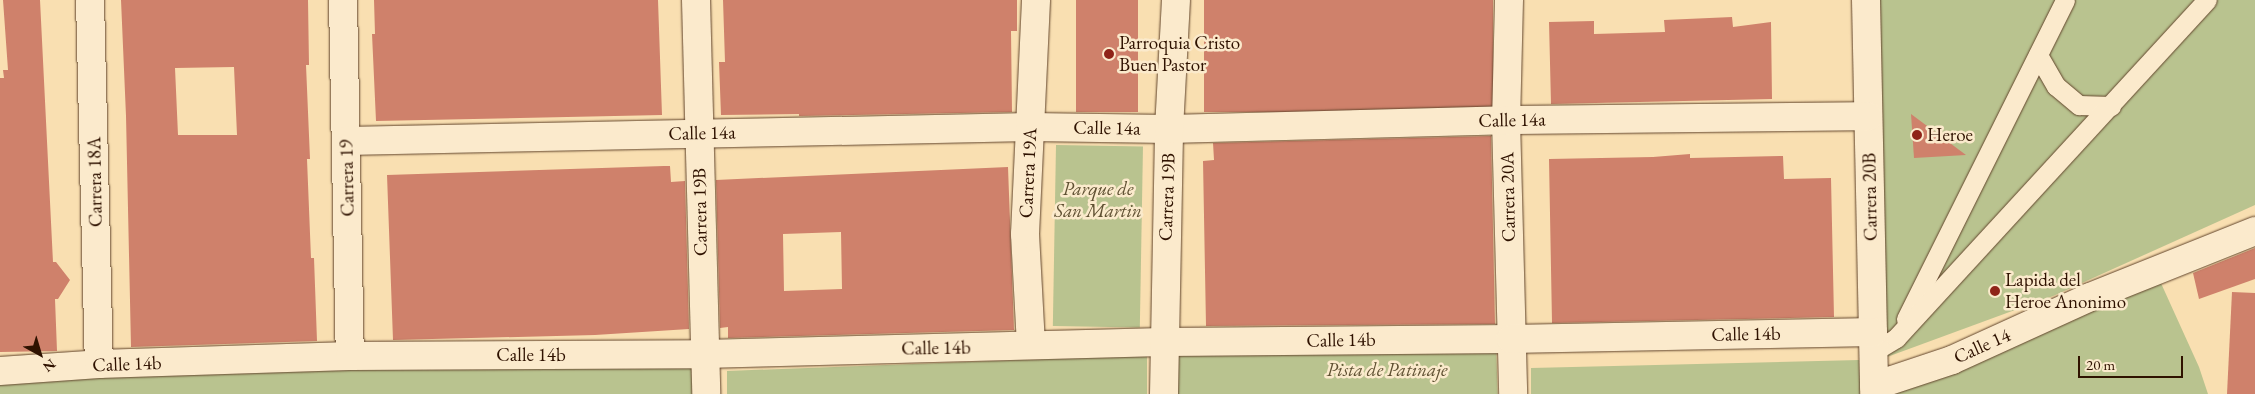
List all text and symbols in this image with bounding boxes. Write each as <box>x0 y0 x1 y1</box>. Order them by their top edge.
place label: Parroquia Cristo Buen Pastor <box>1119 32 1240 76</box>
marker: Parroquia Cristo Buen Pastor <box>1103 48 1115 60</box>
street label: Calle 14a <box>1478 108 1546 132</box>
street label: Calle 14a <box>1073 116 1141 140</box>
street label: Calle 14a <box>668 121 736 145</box>
place label: Heroe <box>1927 124 1973 146</box>
street label: Carrera 19A <box>1014 127 1042 219</box>
marker: Heroe <box>1911 129 1923 141</box>
street label: Carrera 18A <box>83 137 107 227</box>
street label: Carrera 19 <box>335 139 359 217</box>
street label: Carrera 19B <box>1154 152 1180 242</box>
street label: Carrera 20A <box>1496 152 1520 242</box>
street label: Carrera 20B <box>1858 153 1882 241</box>
street label: Carrera 19B <box>688 168 712 256</box>
park label: Parque de San Martin <box>1054 178 1142 222</box>
place label: Lapida del Heroe Anonimo <box>2005 269 2126 313</box>
marker: Lapida del Heroe Anonimo <box>1989 285 2001 297</box>
street label: Calle 14b <box>1711 322 1781 346</box>
street label: Calle 14 <box>1950 323 2014 369</box>
street label: Calle 14b <box>1306 328 1376 352</box>
north arrow <box>15 329 65 379</box>
street label: Calle 14b <box>901 336 971 360</box>
street label: Calle 14b <box>496 344 566 366</box>
scale bar <box>2080 346 2185 378</box>
street label: Calle 14b <box>92 351 162 377</box>
text: N <box>39 355 60 376</box>
text: 20 m <box>2086 355 2115 374</box>
park label: Pista de Patinaje <box>1327 359 1447 381</box>

